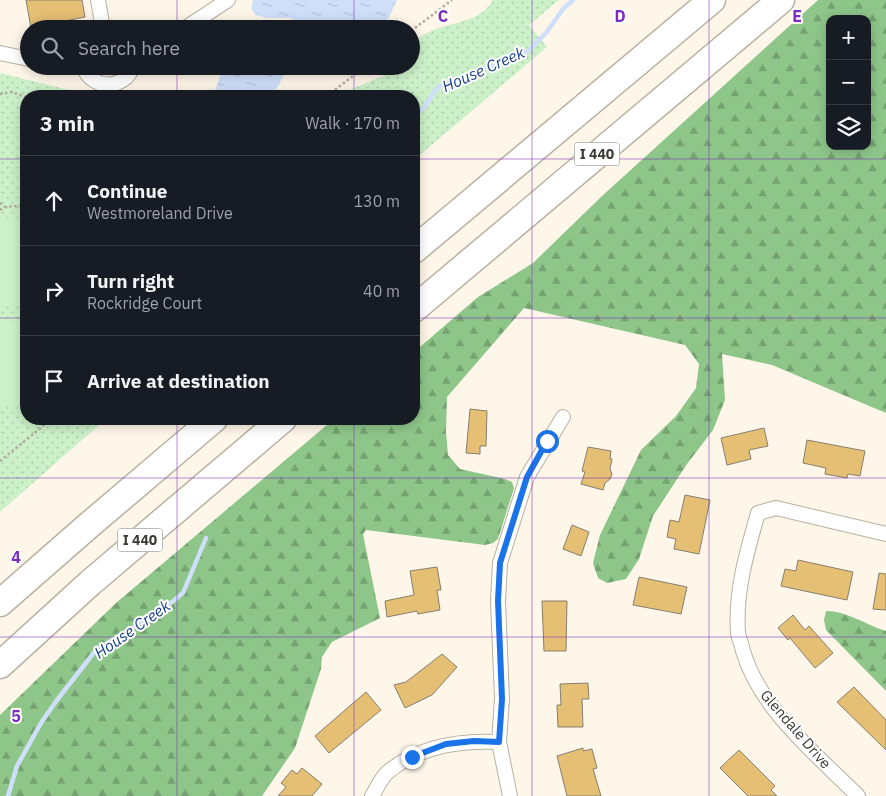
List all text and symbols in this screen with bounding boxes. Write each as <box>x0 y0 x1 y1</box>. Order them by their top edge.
text: C <box>438 6 448 26</box>
text: D <box>614 6 626 26</box>
text: E <box>792 6 802 26</box>
map controls <box>826 15 871 150</box>
button: + <box>826 15 871 60</box>
search box <box>20 20 420 75</box>
icon: search <box>38 34 66 62</box>
text: Search here <box>78 36 180 60</box>
water label: House Creek <box>439 42 528 96</box>
button: − <box>826 60 871 105</box>
button: layers <box>826 105 871 150</box>
text: 3 min <box>40 109 95 137</box>
text: Walk · 170 m <box>305 113 400 133</box>
road number: I 440 <box>574 142 620 166</box>
text: Continue <box>87 179 167 203</box>
icon: ahead <box>40 187 68 215</box>
text: 130 m <box>353 191 400 211</box>
text: Westmoreland Drive <box>87 203 233 223</box>
text: Turn right <box>87 269 174 293</box>
icon: right <box>40 277 68 305</box>
text: 40 m <box>363 281 400 301</box>
text: Rockridge Court <box>87 293 202 313</box>
icon: arrive <box>40 367 68 395</box>
text: Arrive at destination <box>87 369 270 393</box>
route start <box>536 430 559 453</box>
road number: I 440 <box>118 528 162 552</box>
text: 4 <box>11 547 21 567</box>
water label: House Creek <box>90 595 174 663</box>
street label: Glendale Drive <box>756 686 836 772</box>
text: 5 <box>11 706 21 726</box>
route end <box>401 746 424 769</box>

